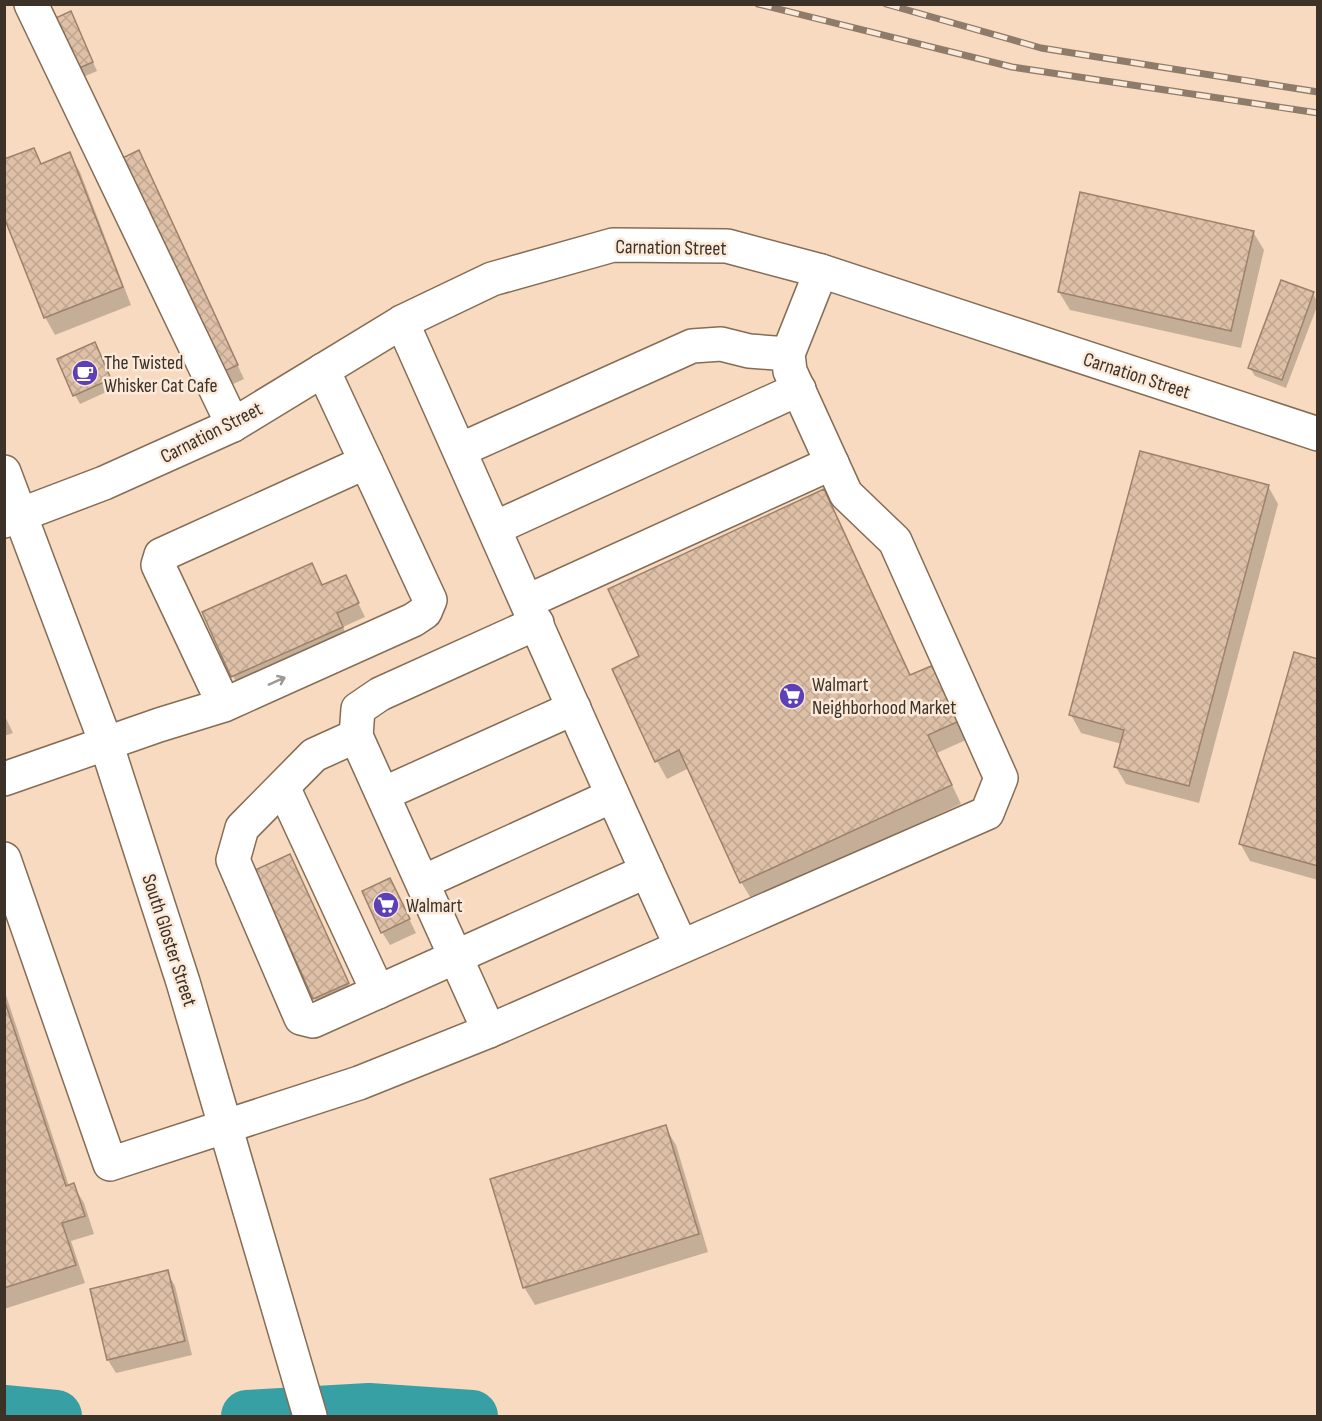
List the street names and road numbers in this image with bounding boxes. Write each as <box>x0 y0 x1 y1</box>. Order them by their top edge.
street label: Carnation Street <box>615 235 727 261</box>
street label: Carnation Street <box>1080 347 1193 405</box>
street label: Carnation Street <box>156 397 266 469</box>
street label: South Gloster Street <box>136 871 202 1009</box>

